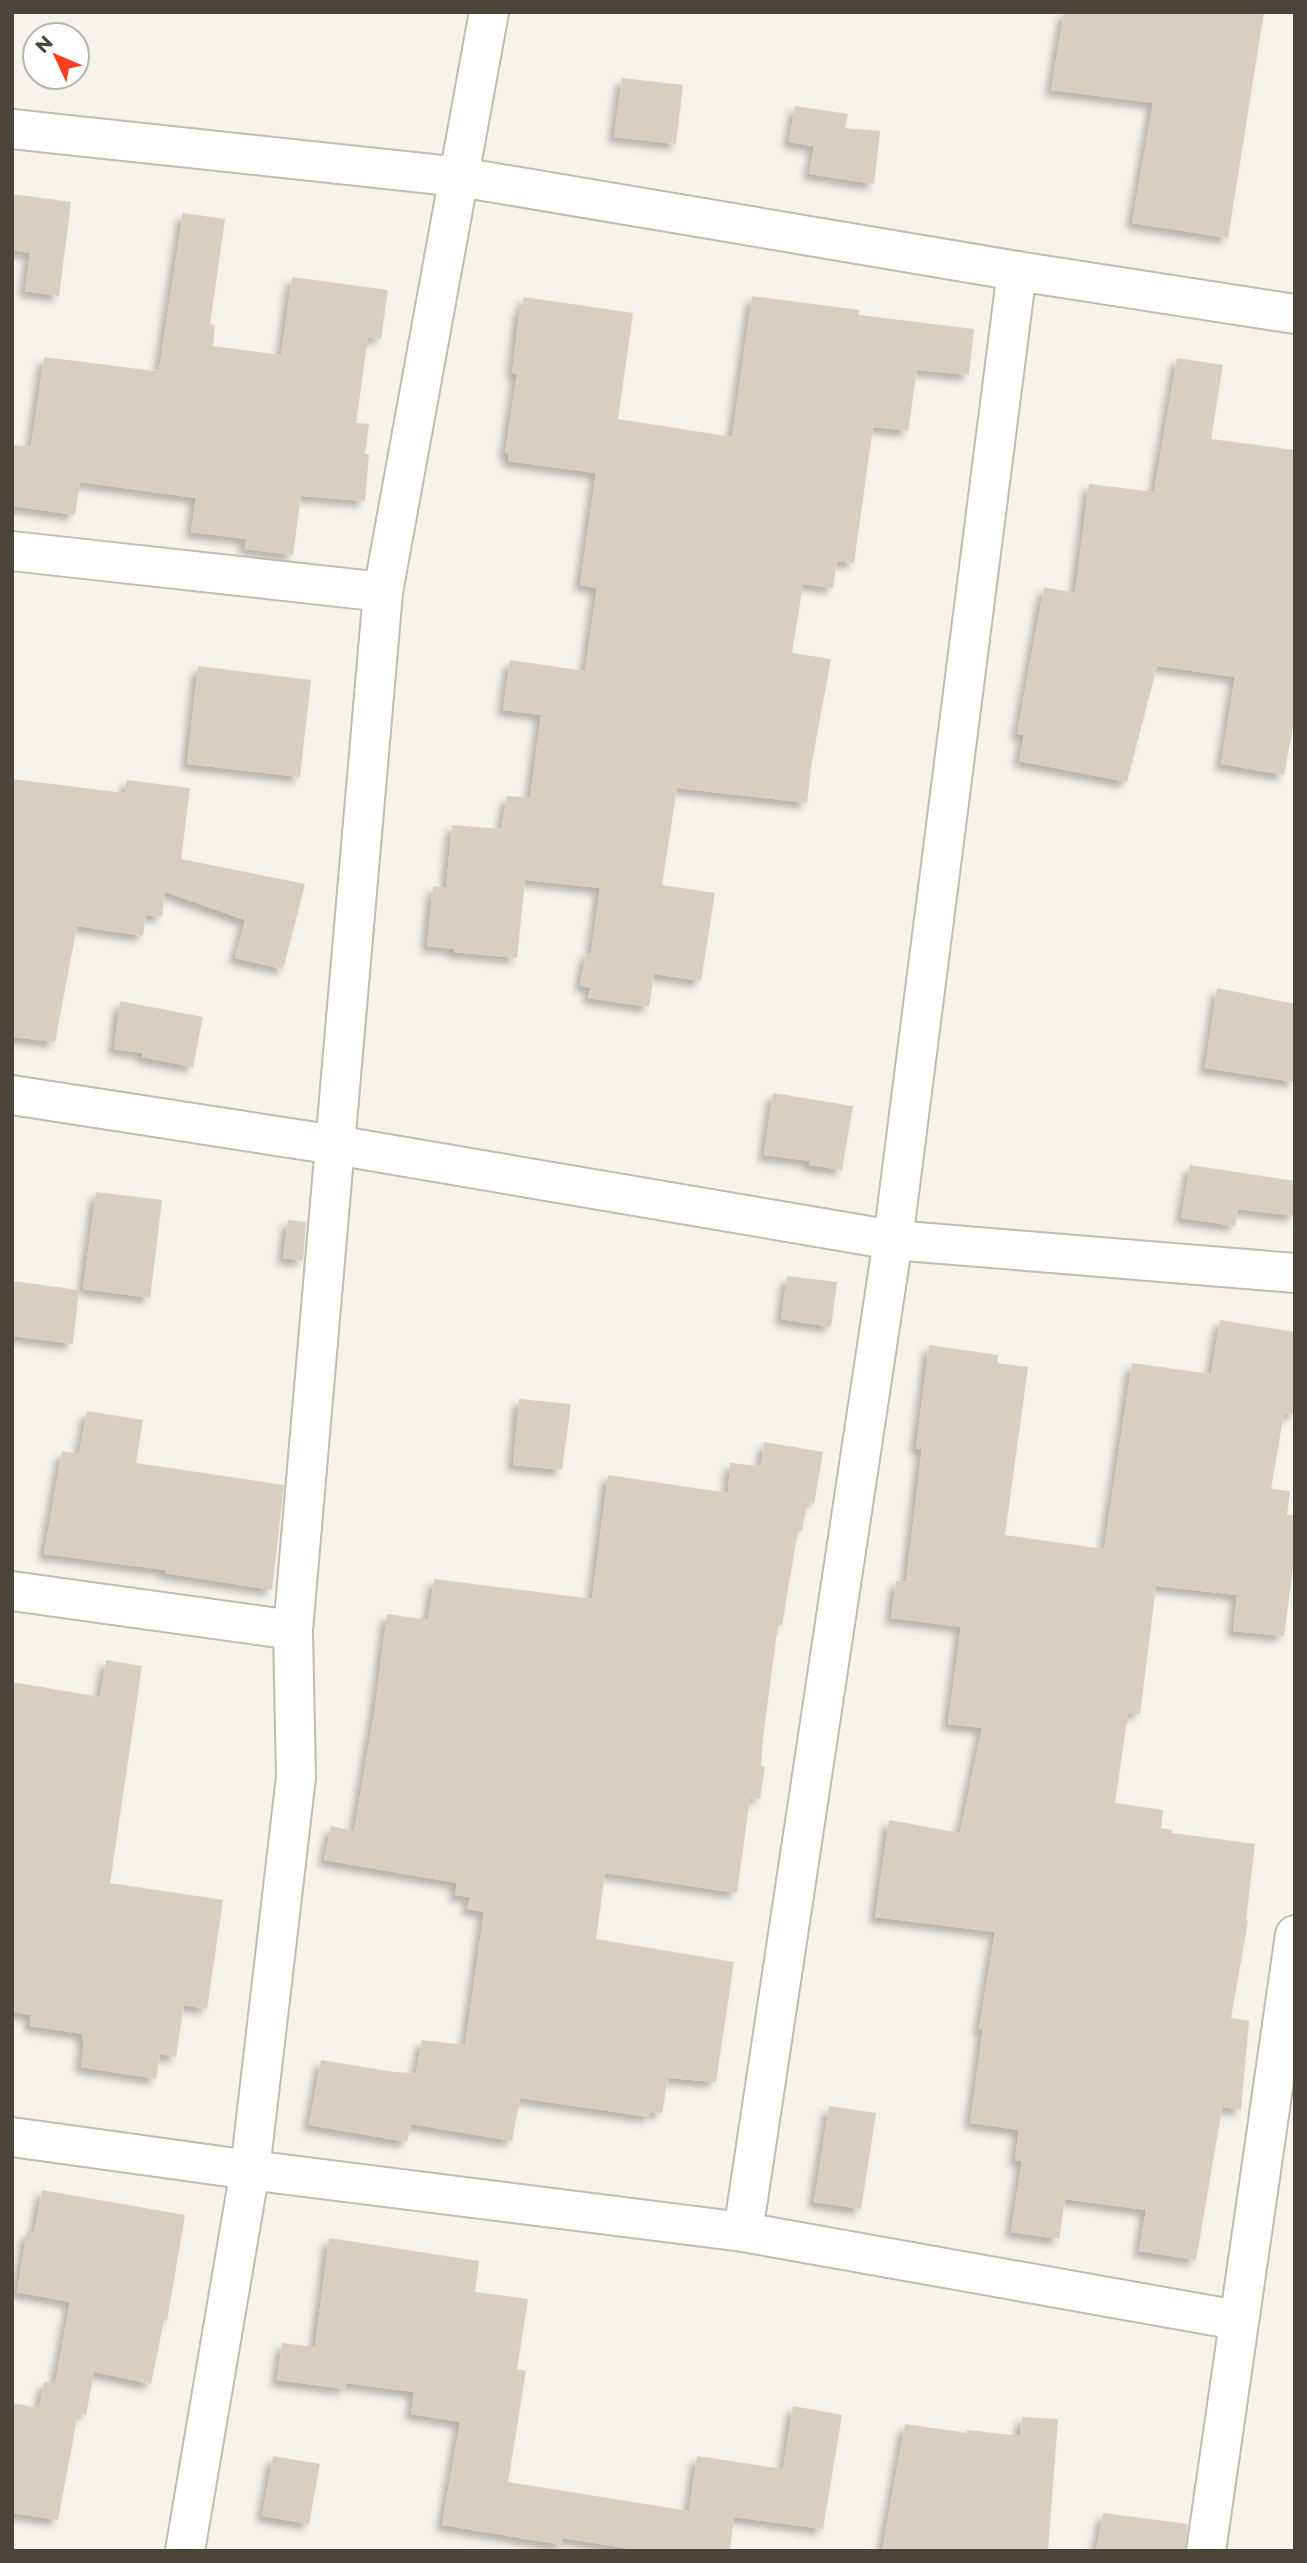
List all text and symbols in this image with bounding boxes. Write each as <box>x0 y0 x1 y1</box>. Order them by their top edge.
north arrow <box>21 21 91 91</box>
text: N <box>31 31 58 58</box>

